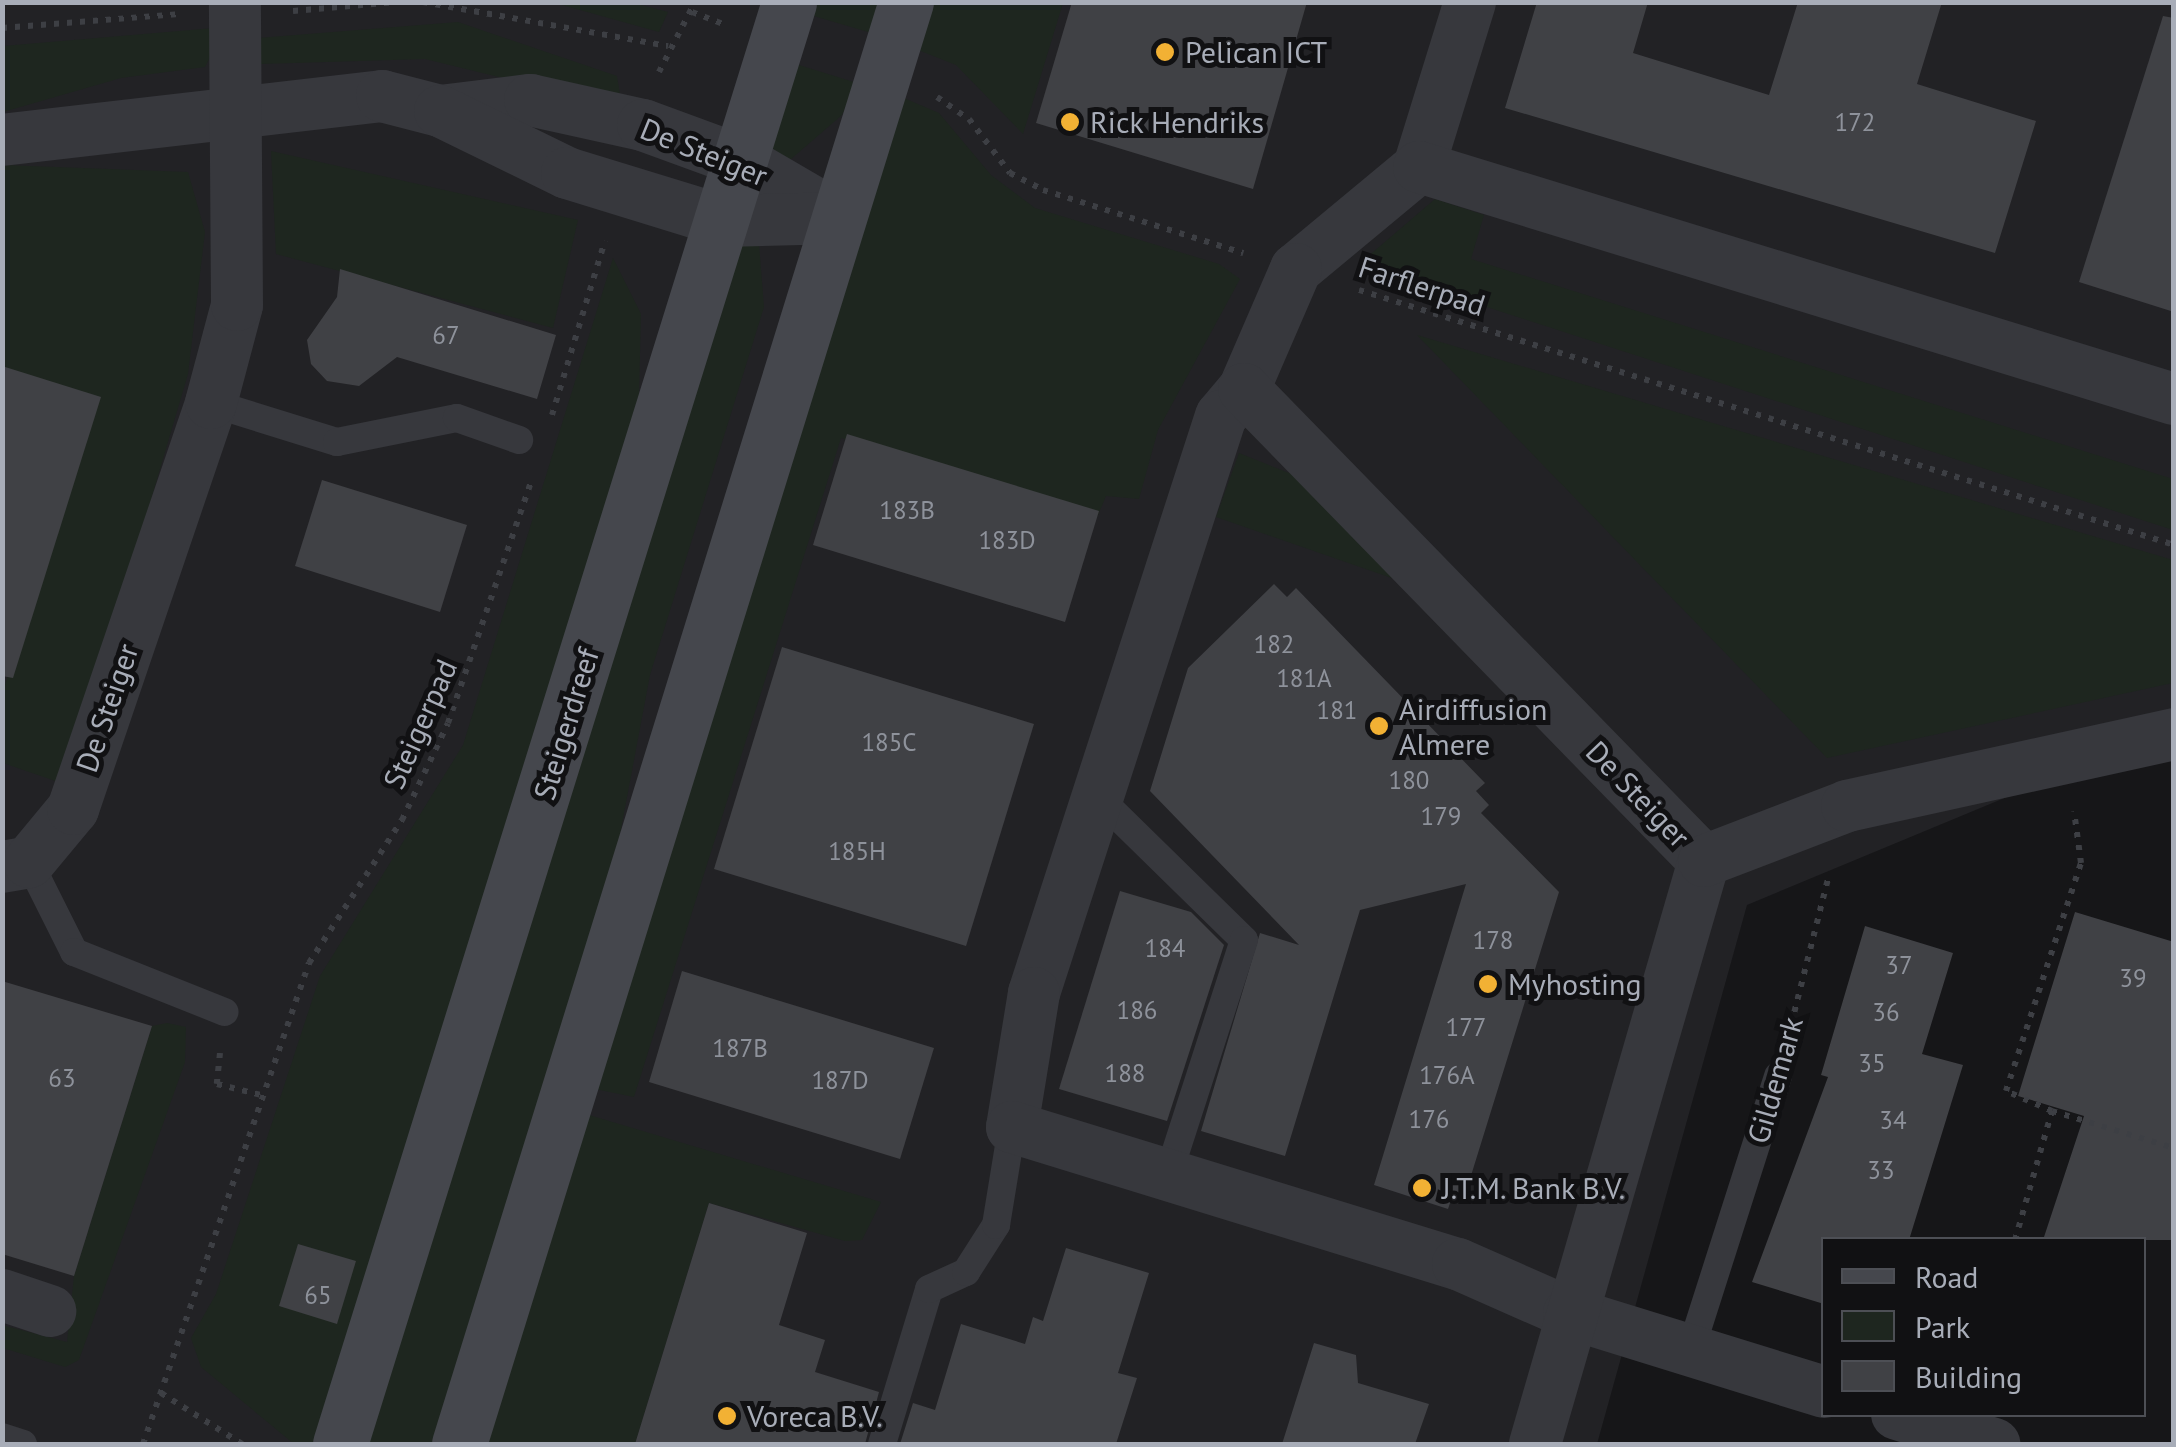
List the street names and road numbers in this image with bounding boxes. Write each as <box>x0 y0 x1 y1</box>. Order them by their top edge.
street label: De Steiger <box>635 110 773 194</box>
street label: Farflerpad <box>1354 249 1490 323</box>
street label: De Steiger <box>68 639 146 777</box>
street label: Steigerdreef <box>526 644 606 804</box>
street label: Steigerpad <box>376 654 464 794</box>
street label: De Steiger <box>1579 733 1697 855</box>
street label: Gildemark <box>1740 1012 1810 1148</box>

